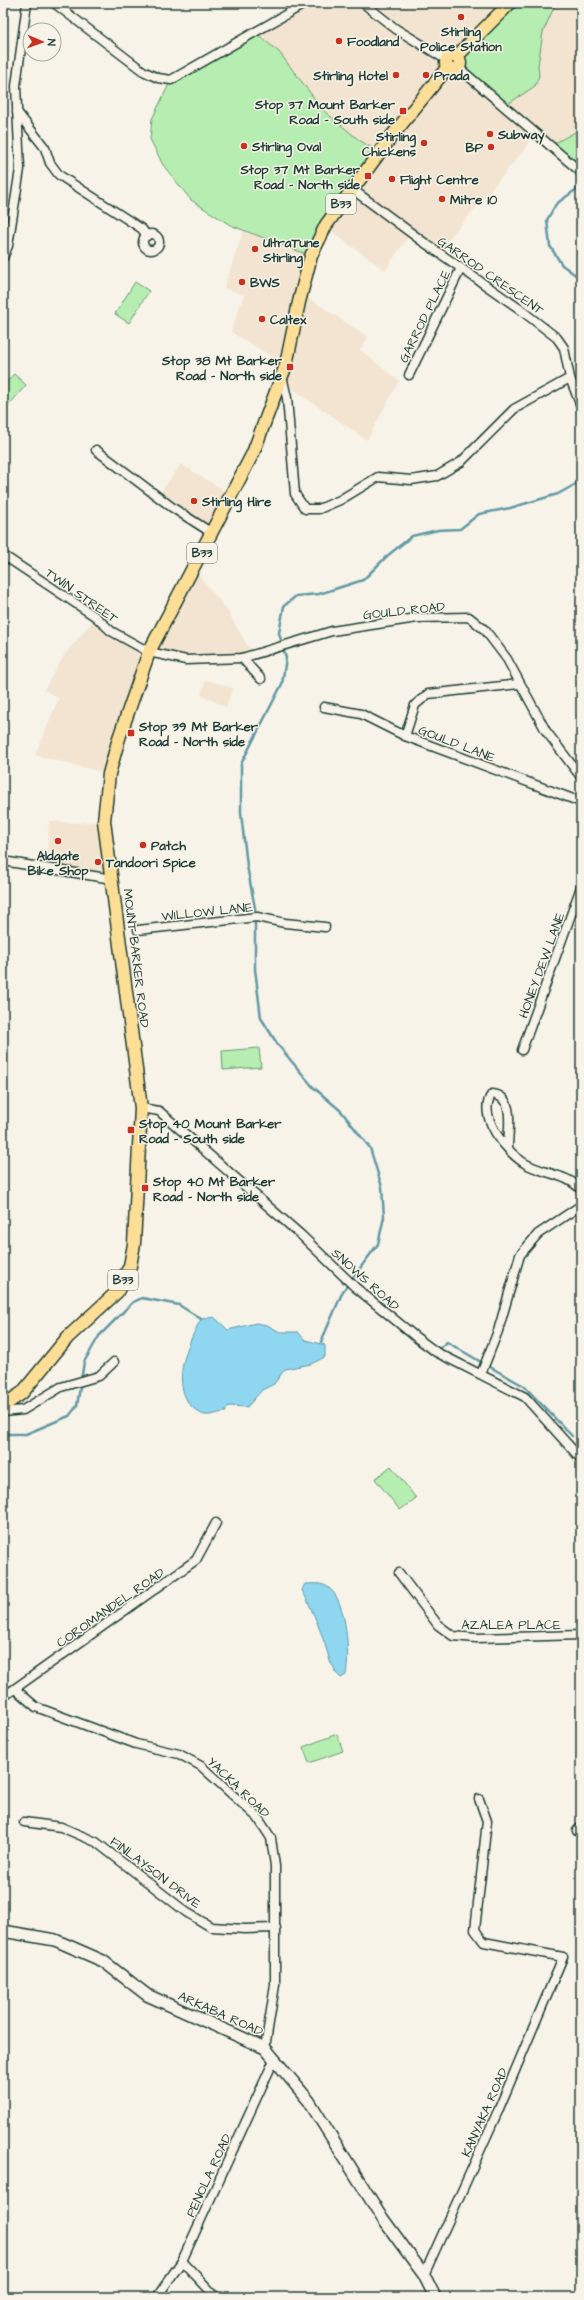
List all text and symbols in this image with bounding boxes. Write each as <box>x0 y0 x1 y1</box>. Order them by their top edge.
marker: Stirling Police Station <box>456 12 466 22</box>
north arrow <box>22 22 62 62</box>
place label: Stirling Police Station <box>420 23 502 56</box>
place label: Foodland <box>347 33 399 51</box>
marker: Foodland <box>334 36 344 46</box>
text: N <box>44 39 59 46</box>
place label: Stirling Hotel <box>312 67 388 87</box>
place label: Prada <box>434 67 470 85</box>
marker: Stirling Hotel <box>391 70 401 80</box>
marker: Prada <box>421 70 431 80</box>
place label: Stop 37 Mount Barker Road - South side <box>254 96 396 129</box>
marker: Stop 37 Mount Barker Road - South side <box>398 106 408 116</box>
place label: Subway <box>497 126 545 145</box>
place label: Stirling Chickens <box>362 128 416 161</box>
marker: Subway <box>485 129 495 139</box>
place label: Stirling Oval <box>251 138 321 158</box>
marker: Stirling Chickens <box>419 138 429 148</box>
place label: BP <box>465 139 484 157</box>
marker: Stirling Oval <box>239 141 249 151</box>
marker: BP <box>486 142 496 152</box>
place label: Stop 37 Mt Barker Road - North side <box>239 161 361 194</box>
marker: Stop 37 Mt Barker Road - North side <box>363 171 373 181</box>
place label: Flight Centre <box>400 171 479 191</box>
marker: Flight Centre <box>387 174 397 184</box>
place label: Mitre 10 <box>450 191 498 209</box>
road number: B33 <box>326 194 356 214</box>
marker: Mitre 10 <box>437 194 447 204</box>
street label: GARROD CRESCENT <box>434 232 548 320</box>
place label: UltraTune Stirling <box>262 234 320 269</box>
marker: UltraTune Stirling <box>250 244 260 254</box>
street label: GARROD PLACE <box>395 267 455 366</box>
place label: BWS <box>250 274 280 292</box>
marker: BWS <box>237 277 247 287</box>
place label: Caltex <box>270 311 307 329</box>
marker: Caltex <box>257 314 267 324</box>
place label: Stop 38 Mt Barker Road - North side <box>161 352 283 385</box>
marker: Stop 38 Mt Barker Road - North side <box>285 362 295 372</box>
place label: Stirling Hire <box>201 493 271 513</box>
marker: Stirling Hire <box>189 496 199 506</box>
road number: B33 <box>187 543 217 563</box>
street label: TWIN STREET <box>42 564 122 628</box>
street label: GOULD ROAD <box>362 598 447 624</box>
place label: Stop 39 Mt Barker Road - North side <box>138 718 259 751</box>
street label: GOULD LANE <box>416 721 498 767</box>
marker: Stop 39 Mt Barker Road - North side <box>126 728 136 738</box>
marker: Aldgate Bike Shop <box>53 836 63 846</box>
place label: Patch <box>151 837 186 855</box>
marker: Patch <box>138 840 148 850</box>
place label: Aldgate Bike Shop <box>28 847 89 881</box>
place label: Tandoori Spice <box>105 854 196 873</box>
marker: Tandoori Spice <box>93 857 103 867</box>
street label: MOUNT BARKER ROAD <box>119 888 154 1029</box>
street label: WILLOW LANE <box>161 898 254 926</box>
street label: HONEY DEW LANE <box>514 910 570 1021</box>
place label: Stop 40 Mount Barker Road - South side <box>138 1115 282 1148</box>
marker: Stop 40 Mount Barker Road - South side <box>126 1125 136 1135</box>
place label: Stop 40 Mt Barker Road - North side <box>152 1173 276 1206</box>
marker: Stop 40 Mt Barker Road - North side <box>140 1183 150 1193</box>
street label: SNOWS ROAD <box>327 1244 404 1315</box>
road number: B33 <box>108 1270 138 1290</box>
street label: COROMANDEL ROAD <box>53 1563 169 1652</box>
street label: AZALEA PLACE <box>461 1616 561 1634</box>
street label: YACKA ROAD <box>203 1753 274 1823</box>
street label: FINLAYSON DRIVE <box>106 1833 205 1913</box>
street label: ARKABA ROAD <box>175 1987 266 2041</box>
street label: KANYAKA ROAD <box>457 2064 513 2160</box>
street label: PENOLA ROAD <box>182 2130 236 2220</box>

